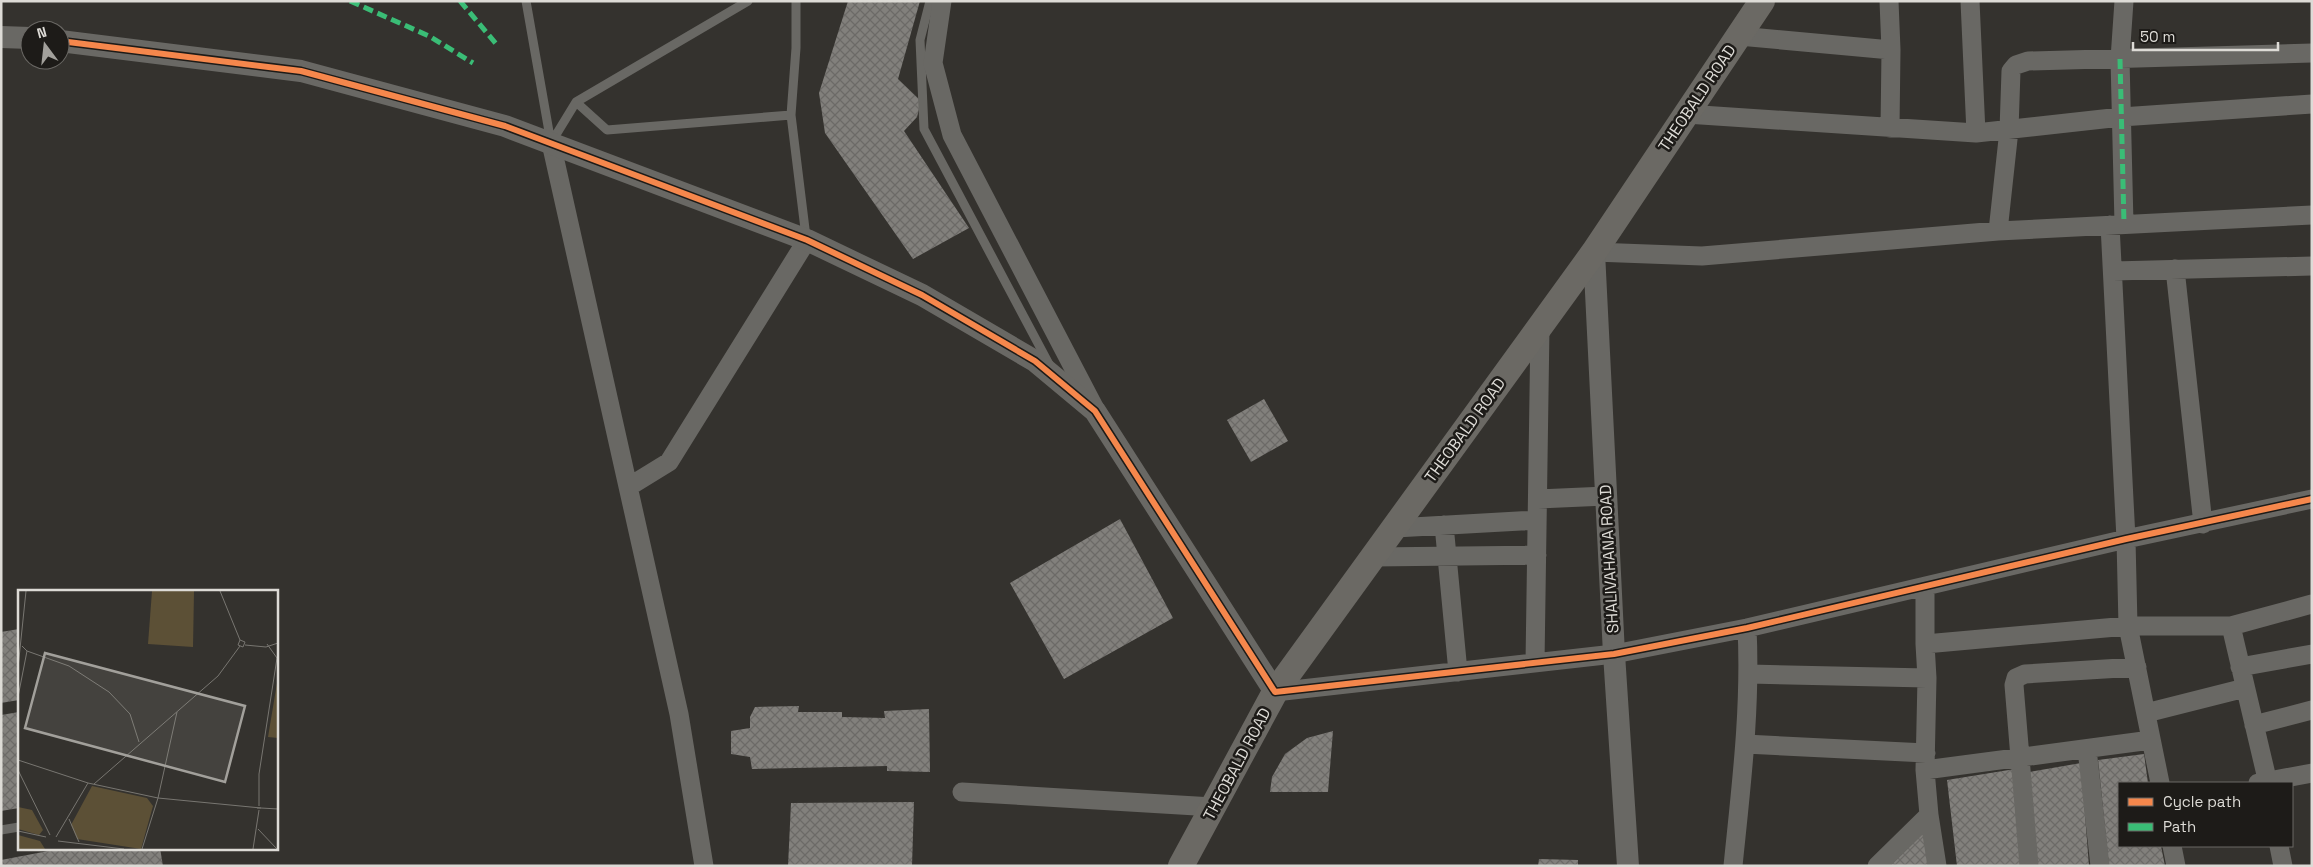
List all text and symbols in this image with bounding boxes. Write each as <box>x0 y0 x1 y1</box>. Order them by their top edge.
north arrow <box>20 20 70 70</box>
scale bar <box>2133 20 2278 52</box>
text: N <box>35 23 49 42</box>
text: 50 m <box>2140 27 2175 46</box>
street label: THEOBALD ROAD <box>1653 40 1741 156</box>
street label: THEOBALD ROAD <box>1420 373 1510 487</box>
street label: SHALIVAHANA ROAD <box>1595 484 1623 634</box>
inset map <box>18 590 278 850</box>
street label: THEOBALD ROAD <box>1198 704 1276 824</box>
legend <box>2118 782 2293 847</box>
text: Cycle path <box>2163 792 2241 811</box>
text: Path <box>2163 817 2196 836</box>

